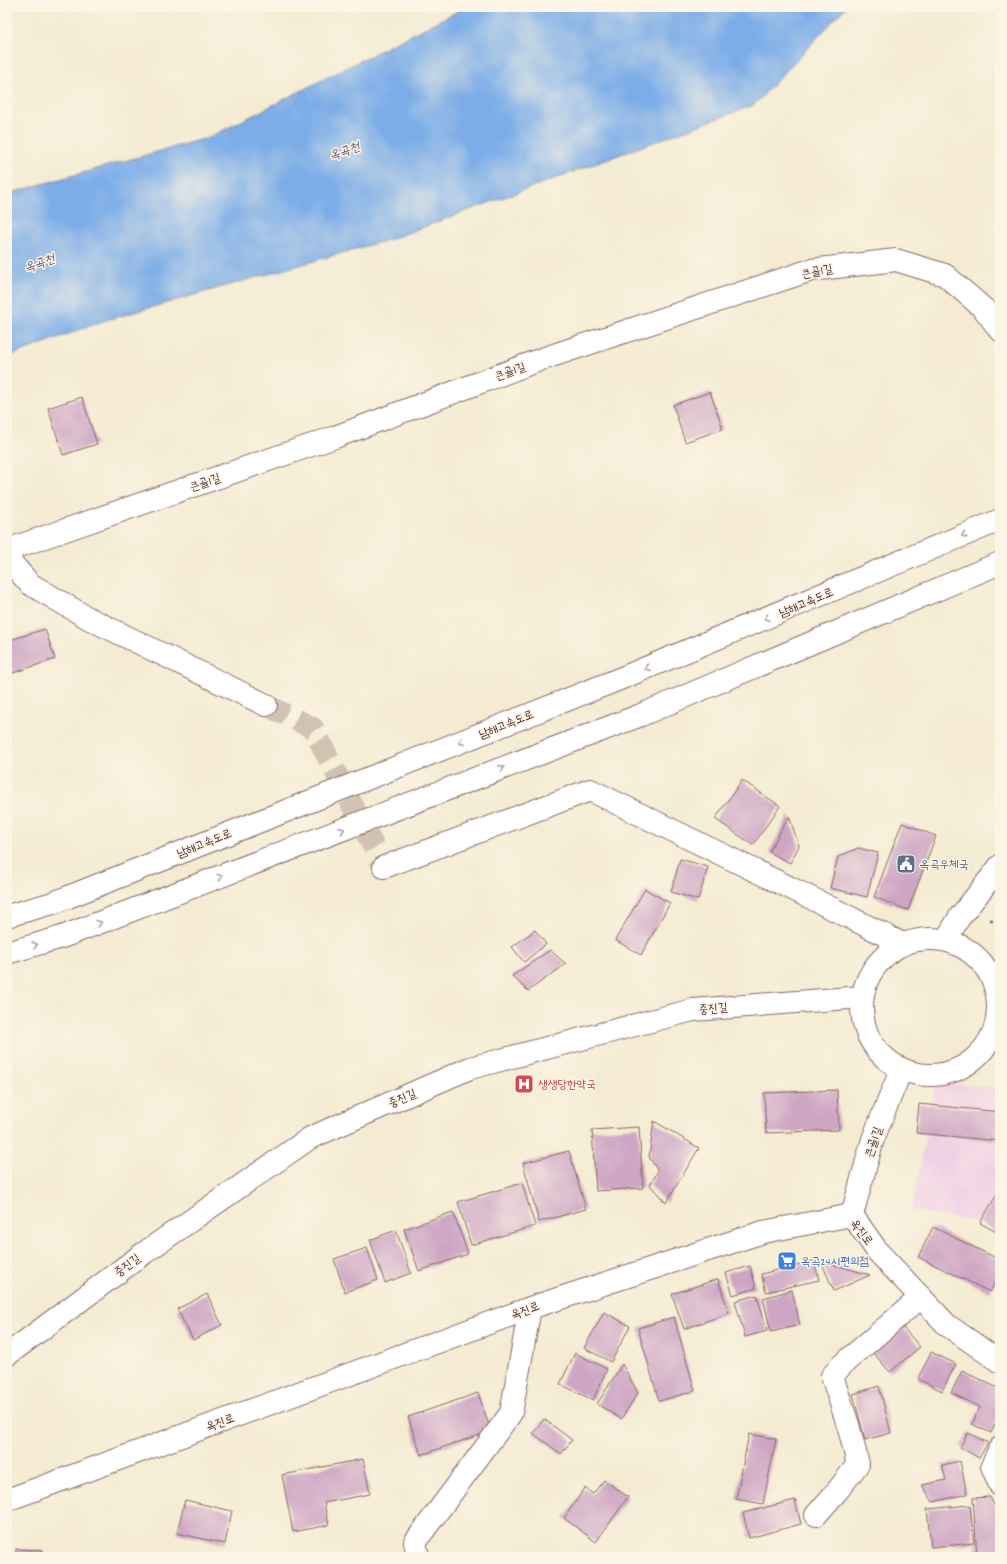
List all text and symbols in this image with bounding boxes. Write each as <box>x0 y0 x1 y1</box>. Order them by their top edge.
water label: 옥곡천 <box>327 138 364 167</box>
water label: 옥곡천 <box>22 250 59 279</box>
street label: 큰골1길 <box>800 261 835 284</box>
street label: 큰골1길 <box>493 359 529 386</box>
street label: 큰골1길 <box>188 470 224 497</box>
one-way arrow <box>961 531 968 539</box>
street label: 남해고속도로 <box>777 584 837 623</box>
one-way arrow <box>763 613 771 621</box>
one-way arrow <box>643 663 651 671</box>
street label: 남해고속도로 <box>477 707 537 744</box>
one-way arrow <box>457 737 464 745</box>
one-way arrow <box>499 765 506 773</box>
street label: 남해고속도로 <box>175 826 235 863</box>
one-way arrow <box>338 827 345 835</box>
public building icon: 옥곡우체국 <box>895 853 917 875</box>
place label: 옥곡우체국 <box>920 857 968 874</box>
one-way arrow <box>217 873 224 881</box>
one-way arrow <box>95 920 102 928</box>
one-way arrow <box>31 941 38 950</box>
street label: 중진길 <box>698 1000 729 1019</box>
hospital icon: 생생당한약국 <box>513 1073 535 1095</box>
place label: 생생당한약국 <box>538 1077 596 1094</box>
street label: 중진길 <box>386 1086 420 1113</box>
street label: 큰골1길 <box>861 1124 888 1160</box>
street label: 옥진로 <box>845 1216 876 1250</box>
street label: 중진길 <box>111 1250 145 1282</box>
supermarket icon: 옥곡24시편의점 <box>776 1250 798 1272</box>
place label: 옥곡24시편의점 <box>801 1254 869 1271</box>
street label: 옥진로 <box>509 1298 542 1324</box>
street label: 옥진로 <box>204 1410 237 1436</box>

